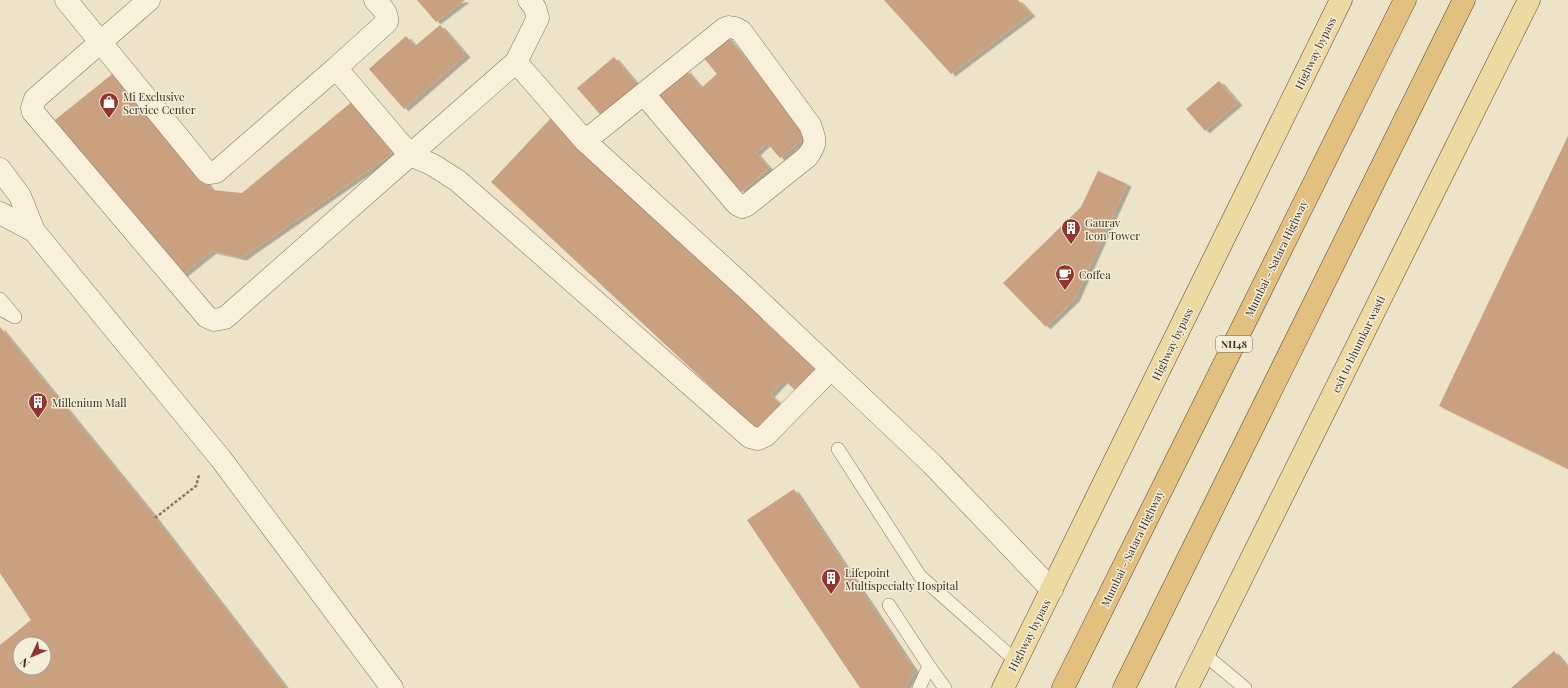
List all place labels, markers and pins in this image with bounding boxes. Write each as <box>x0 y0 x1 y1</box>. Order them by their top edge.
place label: Mi Exclusive Service Center <box>123 89 196 117</box>
shop icon: Mi Exclusive Service Center <box>98 91 120 119</box>
place label: Gaurav Icon Tower <box>1085 215 1140 243</box>
building icon: Gaurav Icon Tower <box>1060 217 1082 245</box>
cafe icon: Coffea <box>1054 263 1076 291</box>
place label: Coffea <box>1079 267 1111 282</box>
building icon: Millenium Mall <box>27 391 49 419</box>
place label: Millenium Mall <box>52 395 127 410</box>
place label: Lifepoint Multispecialty Hospital <box>845 565 958 593</box>
building icon: Lifepoint Multispecialty Hospital <box>820 567 842 595</box>

